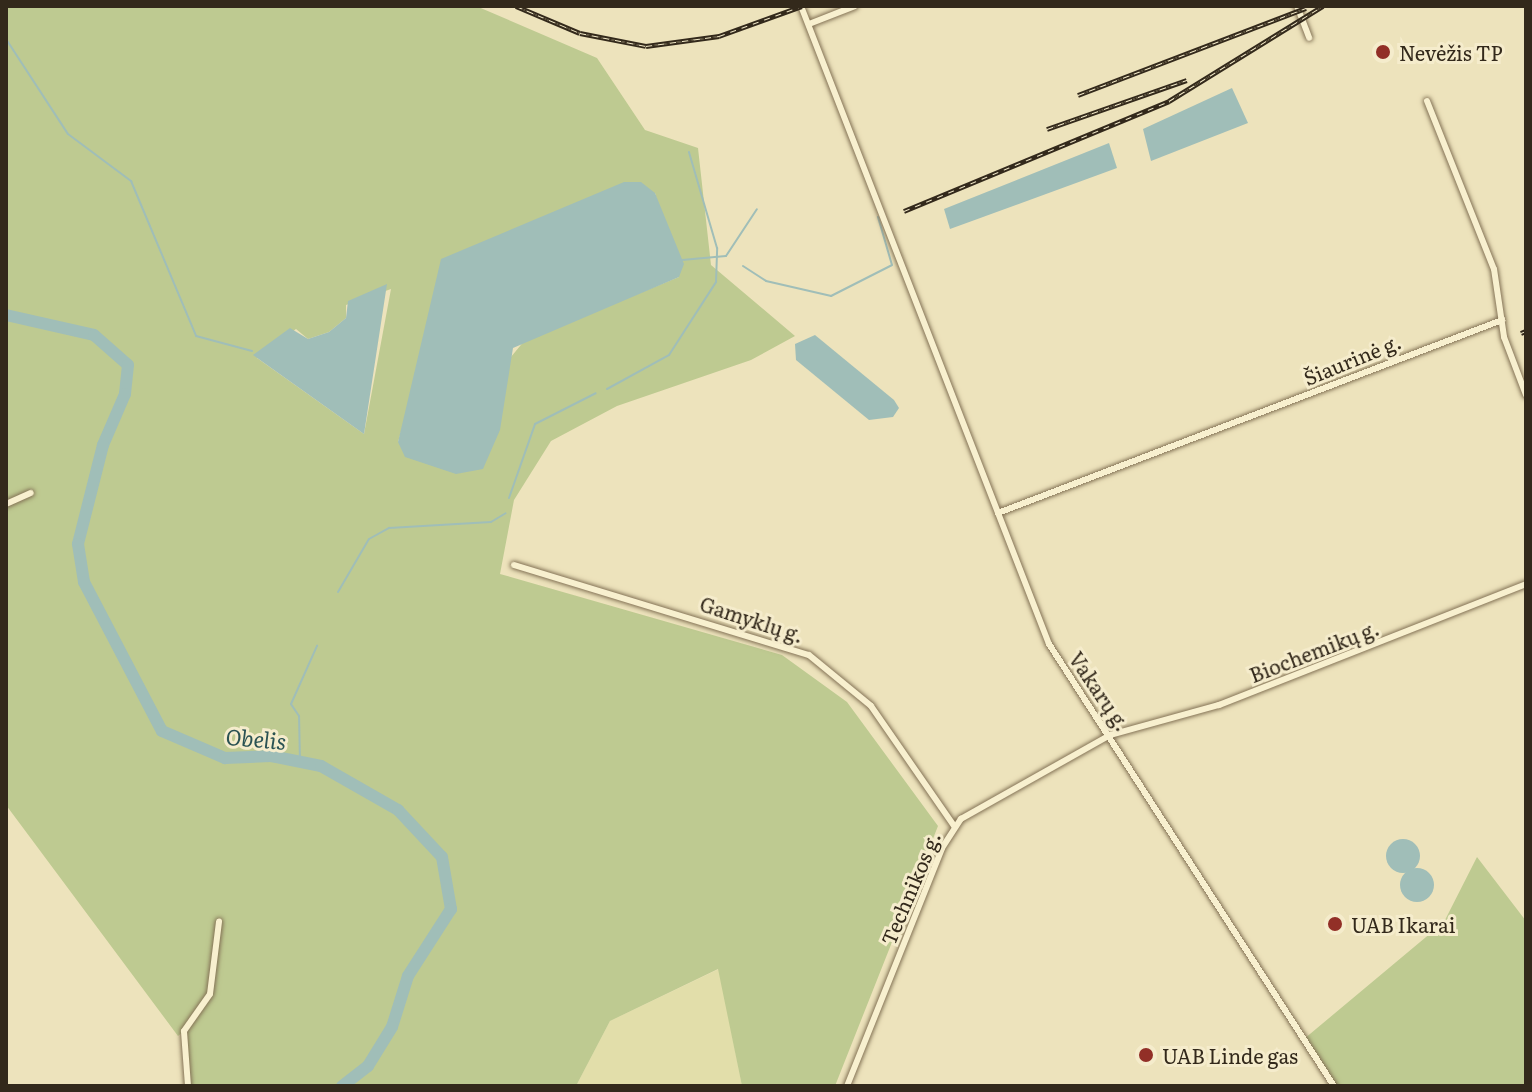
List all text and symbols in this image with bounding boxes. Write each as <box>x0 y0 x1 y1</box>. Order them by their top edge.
place label: Nevėžis TP <box>1399 40 1503 64</box>
marker: Nevėžis TP <box>1374 43 1392 61</box>
street label: Šiaurinė g. <box>1300 329 1404 389</box>
street label: Gamyklų g. <box>697 591 807 647</box>
street label: Biochemikų g. <box>1246 615 1382 687</box>
street label: Vakarų g. <box>1065 647 1135 735</box>
water label: Obelis <box>225 722 287 754</box>
street label: Technikos g. <box>875 828 945 948</box>
place label: UAB Ikarai <box>1351 912 1455 936</box>
marker: UAB Ikarai <box>1326 915 1344 933</box>
place label: UAB Linde gas <box>1162 1043 1298 1067</box>
marker: UAB Linde gas <box>1137 1046 1155 1064</box>

